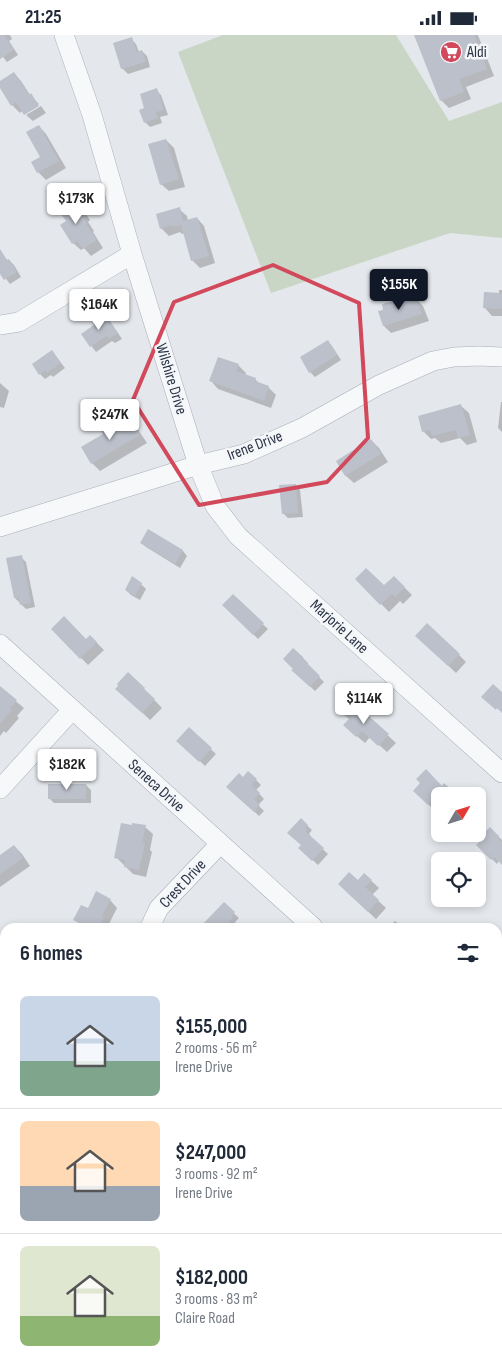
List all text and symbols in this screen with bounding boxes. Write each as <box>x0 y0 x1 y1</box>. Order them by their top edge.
text: 21:25 <box>25 6 62 29</box>
supermarket icon: Aldi <box>439 40 463 64</box>
place label: Aldi <box>466 43 487 62</box>
pin: $173K <box>41 183 111 225</box>
text: $173K <box>58 189 94 208</box>
pin: $155K <box>364 269 434 311</box>
text: $155K <box>381 275 417 294</box>
pin: $164K <box>64 289 134 331</box>
text: $164K <box>80 295 118 314</box>
street label: Wilshire Drive <box>151 341 191 417</box>
pin: $247K <box>75 399 145 441</box>
text: $247K <box>91 405 129 424</box>
street label: Irene Drive <box>225 427 285 465</box>
street label: Marjorie Lane <box>306 596 372 658</box>
pin: $114K <box>329 683 399 725</box>
text: $114K <box>346 689 382 708</box>
pin: $182K <box>32 749 102 791</box>
text: $182K <box>48 755 86 774</box>
street label: Seneca Drive <box>124 756 188 816</box>
north arrow <box>431 787 486 843</box>
map controls <box>431 787 486 907</box>
button: locate <box>431 852 486 907</box>
street label: Crest Drive <box>156 856 210 912</box>
icon: filters <box>454 939 482 967</box>
text: 6 homes <box>20 941 83 966</box>
text: $155,000 <box>175 1014 247 1039</box>
icon: home <box>60 1016 120 1076</box>
text: 2 rooms · 56 m² <box>175 1039 257 1058</box>
text: Irene Drive <box>175 1058 233 1077</box>
text: $247,000 <box>175 1140 246 1165</box>
icon: home <box>60 1141 120 1201</box>
text: 3 rooms · 92 m² <box>175 1165 258 1184</box>
text: Irene Drive <box>175 1184 233 1203</box>
text: $182,000 <box>175 1265 248 1290</box>
icon: home <box>60 1266 120 1326</box>
text: 3 rooms · 83 m² <box>175 1290 258 1309</box>
text: Claire Road <box>175 1309 235 1328</box>

